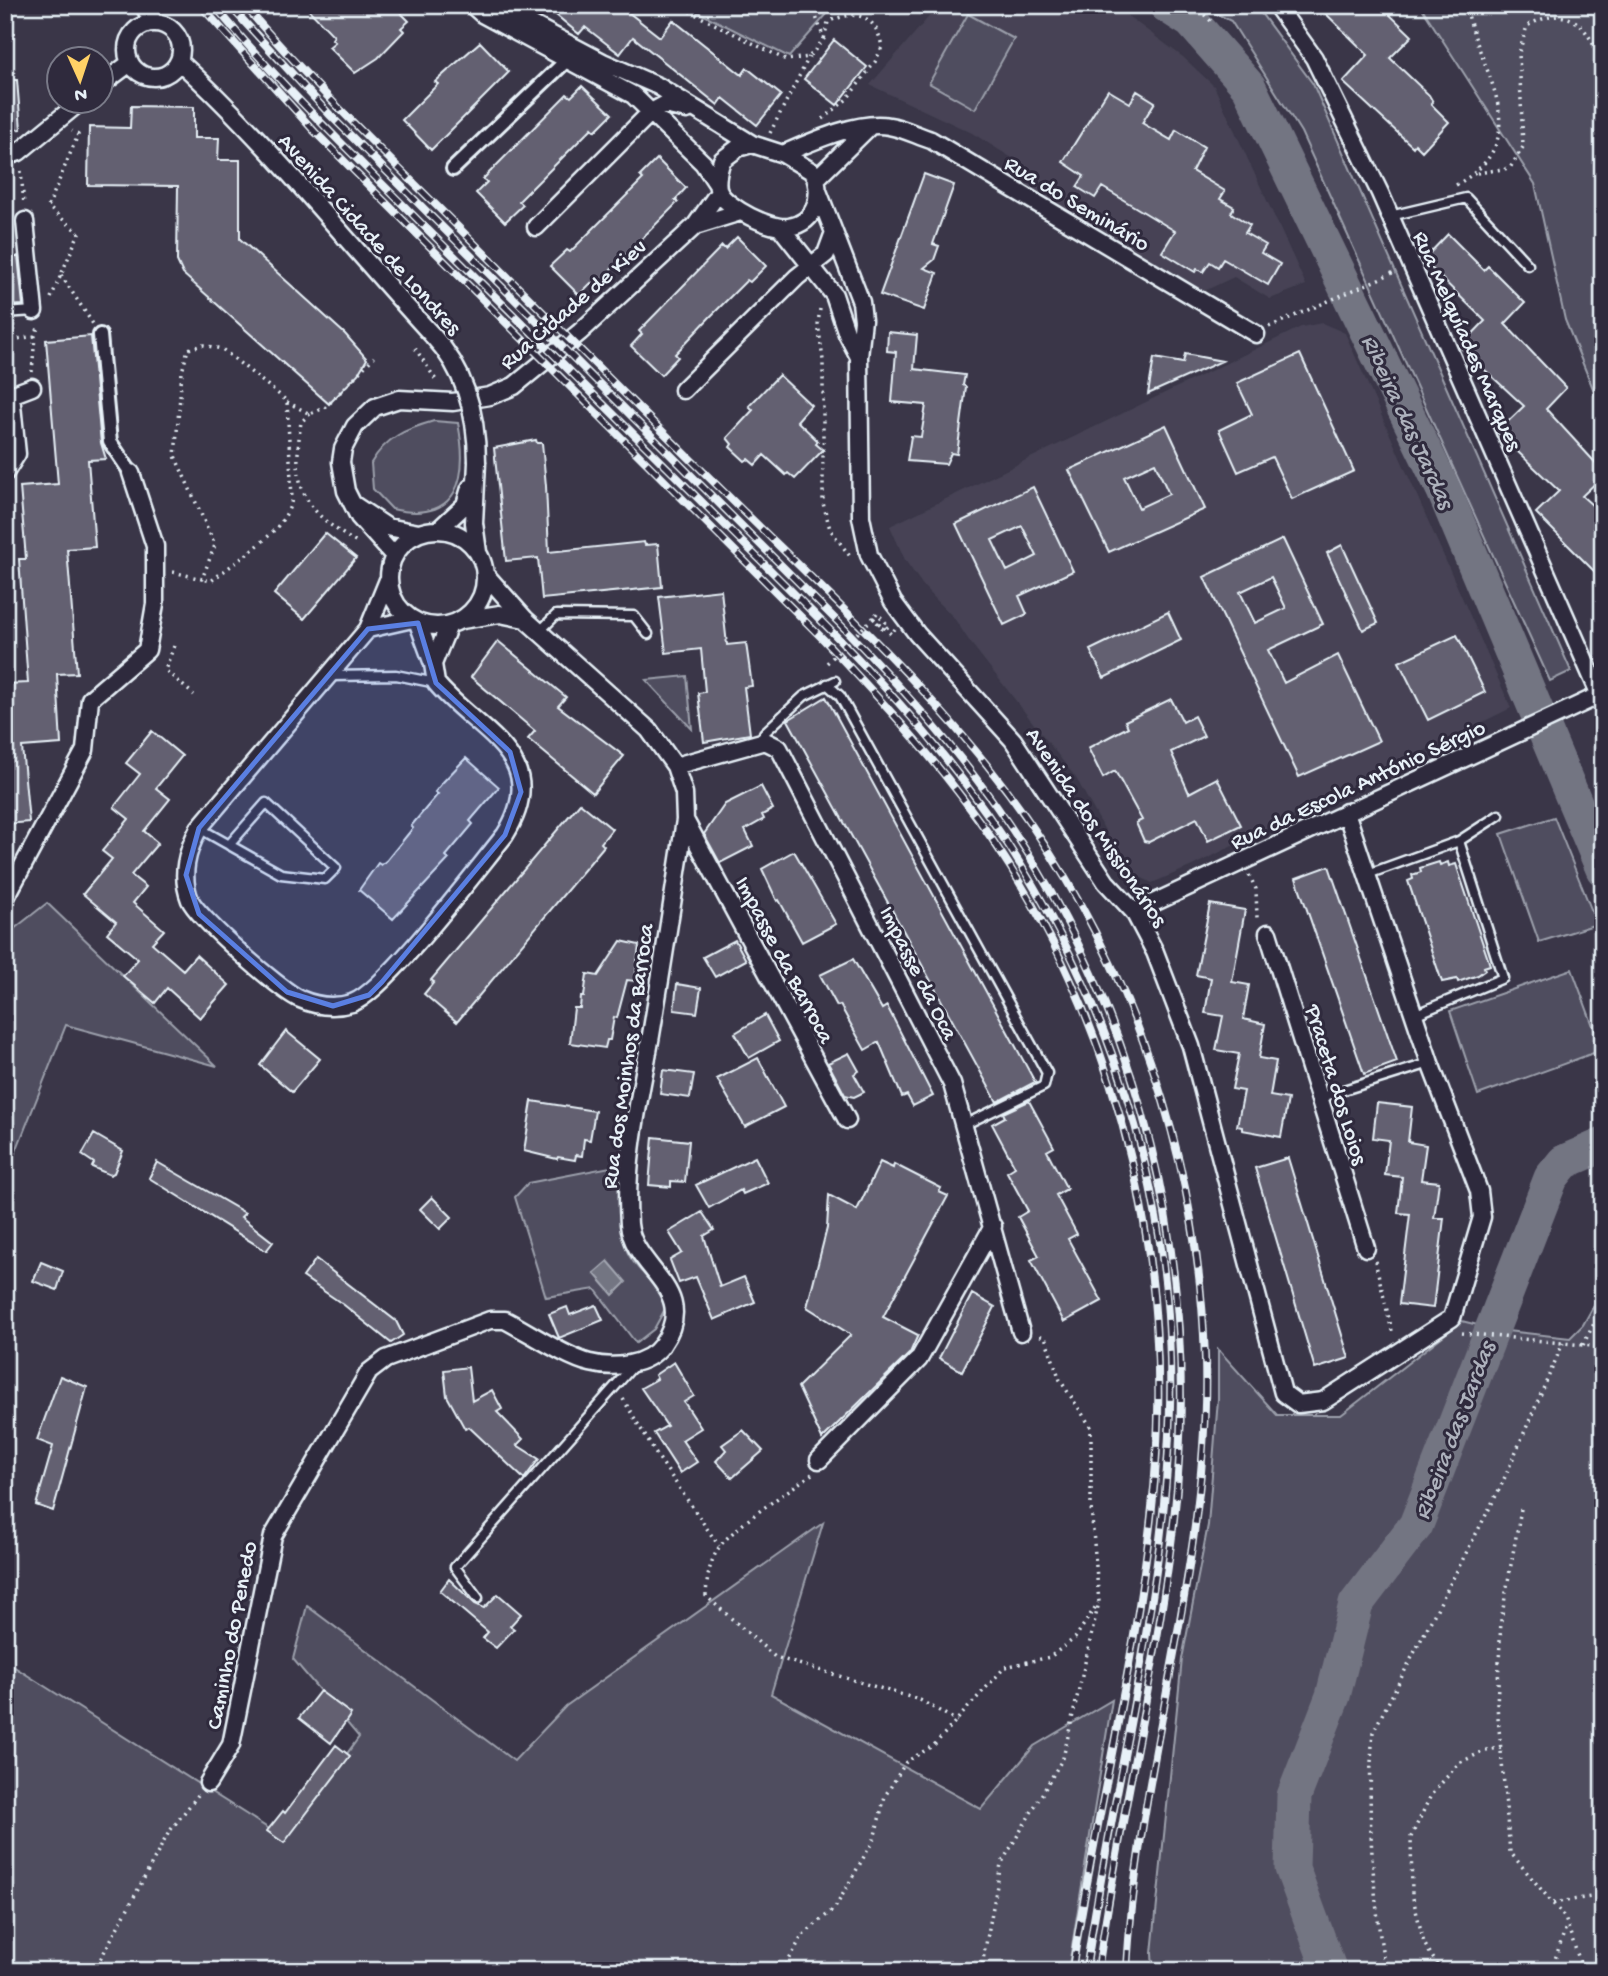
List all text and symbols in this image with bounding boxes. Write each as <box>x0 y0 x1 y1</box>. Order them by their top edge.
north arrow <box>46 46 116 116</box>
text: N <box>74 82 88 105</box>
street label: Avenida Cidade de Londres <box>271 129 466 342</box>
street label: Rua do Seminário <box>999 151 1154 259</box>
street label: Rua Melquíades Marques <box>1405 228 1527 456</box>
street label: Rua Cidade de Kiev <box>495 234 653 377</box>
water label: Ribeira das Jardas <box>1353 331 1460 516</box>
street label: Rua da Escola António Sérgio <box>1227 715 1490 857</box>
street label: Avenida dos Missionários <box>1018 723 1172 933</box>
street label: Impasse da Barroca <box>728 873 839 1050</box>
street label: Impasse da Oca <box>872 902 963 1046</box>
street label: Rua dos Moinhos da Barroca <box>597 921 662 1191</box>
street label: Praceta dos Loios <box>1297 1001 1372 1169</box>
water label: Ribeira das Jardas <box>1409 1336 1504 1524</box>
street label: Caminho do Penedo <box>202 1539 265 1732</box>

